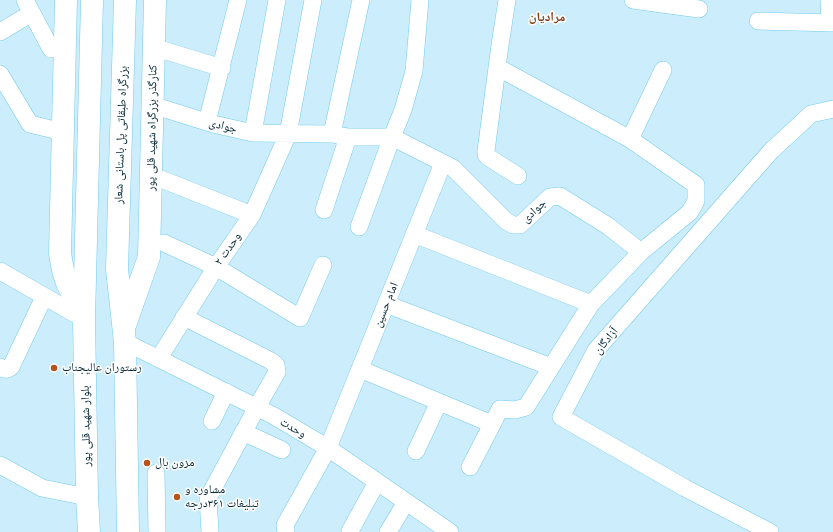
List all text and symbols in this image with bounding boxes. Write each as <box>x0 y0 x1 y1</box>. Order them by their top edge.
district label: مرادیان <box>529 9 565 25</box>
street label: کنارگذر بزرگراه شهید قلی پور <box>144 65 160 191</box>
street label: بزرگراه طبقاتی پل باستانی شعار <box>111 66 131 204</box>
street label: جوادی <box>207 116 239 136</box>
street label: جوادی <box>519 196 549 226</box>
street label: وحدت ۲ <box>212 230 244 268</box>
street label: امام حسین <box>371 280 401 330</box>
street label: آزادگان <box>591 325 621 357</box>
place label: رستوران عالیجناب <box>62 361 142 375</box>
marker: رستوران عالیجناب <box>49 363 59 373</box>
street label: بلوار شهید قلی پور <box>78 385 94 467</box>
street label: وحدت <box>277 415 309 441</box>
place label: مزون بال <box>155 456 194 470</box>
marker: مزون بال <box>142 458 152 468</box>
place label: مشاوره و تبلیغات ۳۶۱درجه <box>185 483 259 511</box>
marker: مشاوره و تبلیغات ۳۶۱درجه <box>172 492 182 502</box>

